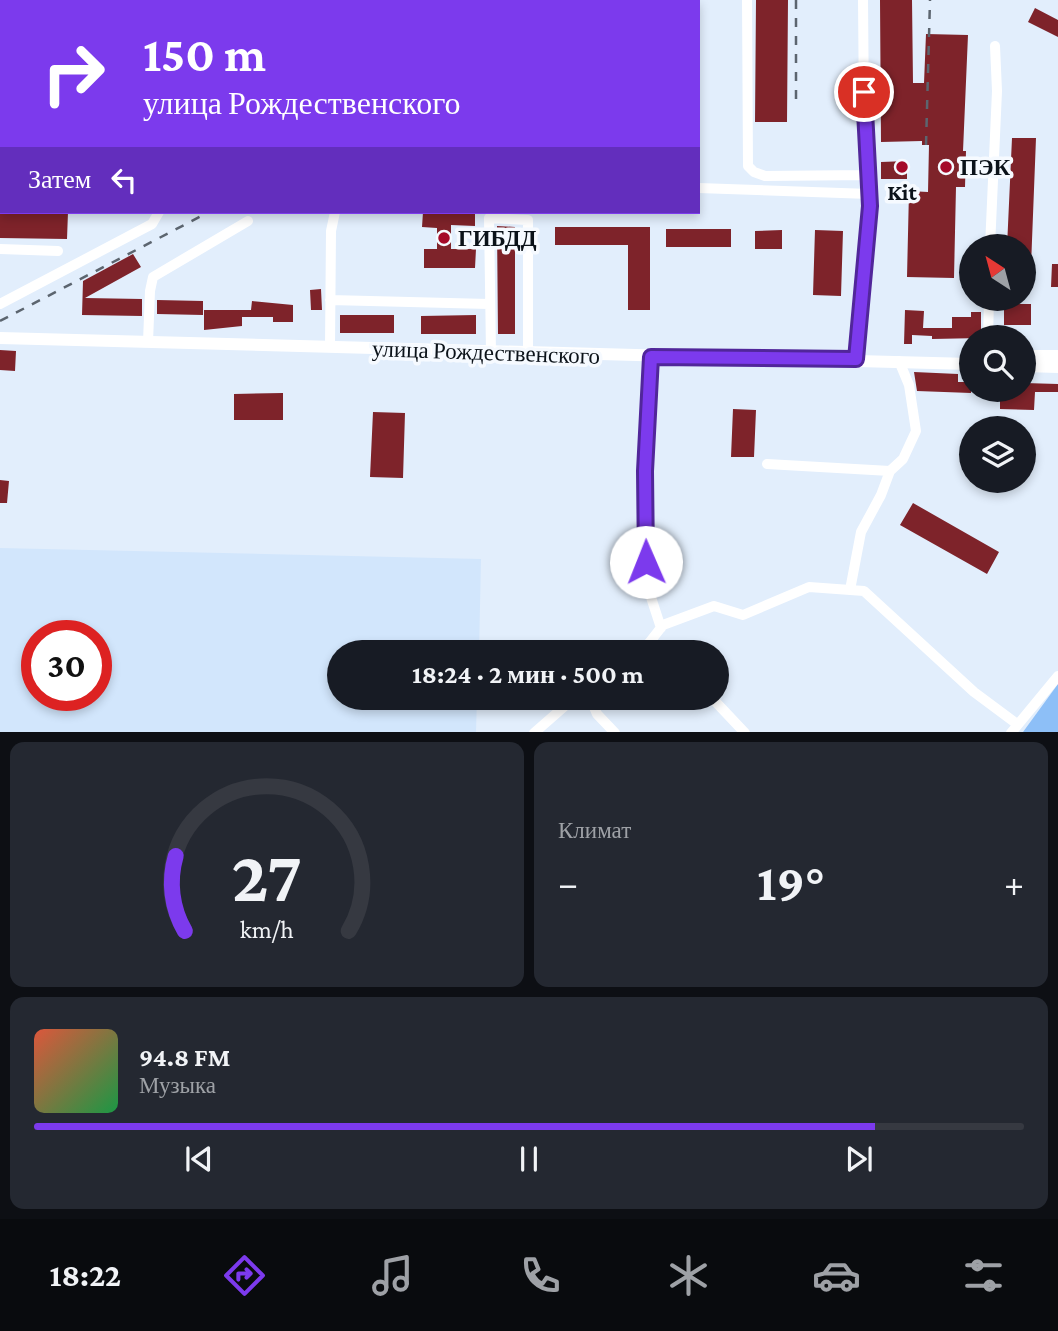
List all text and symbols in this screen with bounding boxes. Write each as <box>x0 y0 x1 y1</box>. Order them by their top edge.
text: 150 m <box>143 27 266 82</box>
icon: right <box>28 28 119 119</box>
pin <box>834 62 894 122</box>
icon: arrive <box>845 73 883 111</box>
text: улица Рождественского <box>143 85 461 121</box>
place label: ПЭК <box>960 154 1010 180</box>
marker: Kit <box>894 159 910 175</box>
marker: ПЭК <box>938 159 954 175</box>
icon: left <box>105 161 143 199</box>
text: Затем <box>28 165 91 194</box>
place label: Kit <box>887 179 918 205</box>
place label: ГИБДД <box>458 225 537 251</box>
marker: ГИБДД <box>436 230 452 246</box>
north arrow <box>959 234 1036 312</box>
map controls <box>959 234 1036 493</box>
button: search <box>959 325 1036 402</box>
street label: улица Рождественского <box>372 335 600 369</box>
button: layers <box>959 416 1036 493</box>
position arrow <box>609 525 683 599</box>
speed limit sign: 30 <box>21 620 112 711</box>
text: 18:24 · 2 мин · 500 m <box>412 660 644 689</box>
text: Климат <box>558 817 631 843</box>
text: 27 <box>232 836 302 917</box>
text: 19° <box>757 853 825 911</box>
text: − <box>558 862 578 904</box>
text: + <box>1004 862 1024 904</box>
text: km/h <box>240 915 294 942</box>
text: 94.8 FM <box>139 1043 230 1072</box>
text: Музыка <box>139 1072 216 1098</box>
icon: previous <box>180 1140 218 1178</box>
icon: pause <box>510 1140 548 1178</box>
icon: next <box>840 1140 878 1178</box>
icon: directions <box>220 1251 269 1300</box>
icon: music <box>368 1251 417 1300</box>
icon: phone <box>516 1251 565 1300</box>
icon: climate <box>664 1251 713 1300</box>
icon: car <box>812 1251 861 1300</box>
icon: filters <box>959 1251 1008 1300</box>
text: 18:22 <box>49 1257 121 1293</box>

